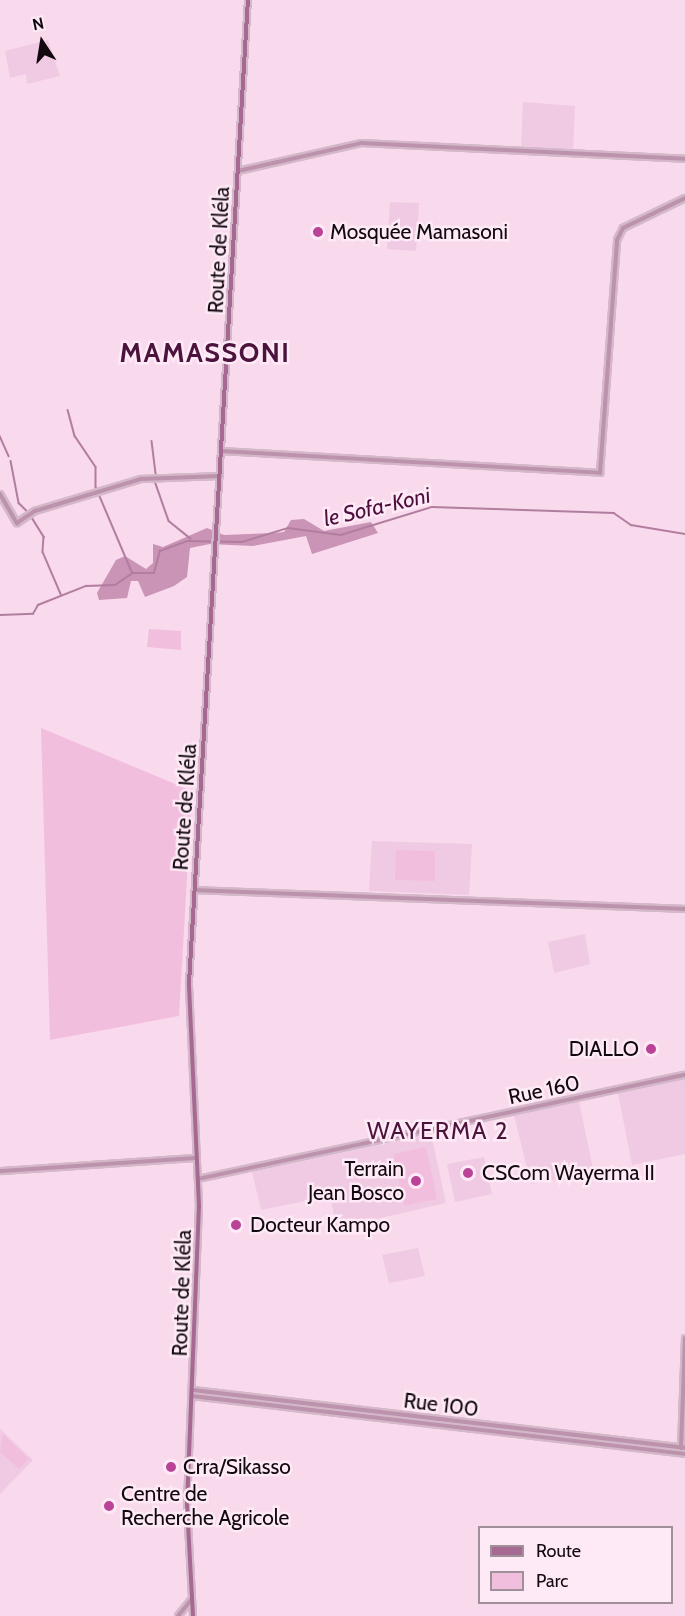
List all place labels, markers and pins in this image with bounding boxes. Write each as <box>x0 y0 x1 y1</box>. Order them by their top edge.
place label: Mosquée Mamasoni <box>330 219 508 245</box>
marker: Mosquée Mamasoni <box>311 225 325 239</box>
place label: DIALLO <box>569 1036 639 1062</box>
marker: DIALLO <box>644 1042 658 1056</box>
place label: Terrain Jean Bosco <box>308 1156 404 1206</box>
place label: CSCom Wayerma II <box>482 1160 655 1186</box>
marker: CSCom Wayerma II <box>459 1164 477 1182</box>
marker: Terrain Jean Bosco <box>409 1174 423 1188</box>
place label: Docteur Kampo <box>250 1212 390 1238</box>
marker: Docteur Kampo <box>227 1216 245 1234</box>
place label: Crra/Sikasso <box>183 1454 291 1480</box>
marker: Crra/Sikasso <box>164 1460 178 1474</box>
place label: Centre de Recherche Agricole <box>121 1481 289 1531</box>
marker: Centre de Recherche Agricole <box>102 1499 116 1513</box>

